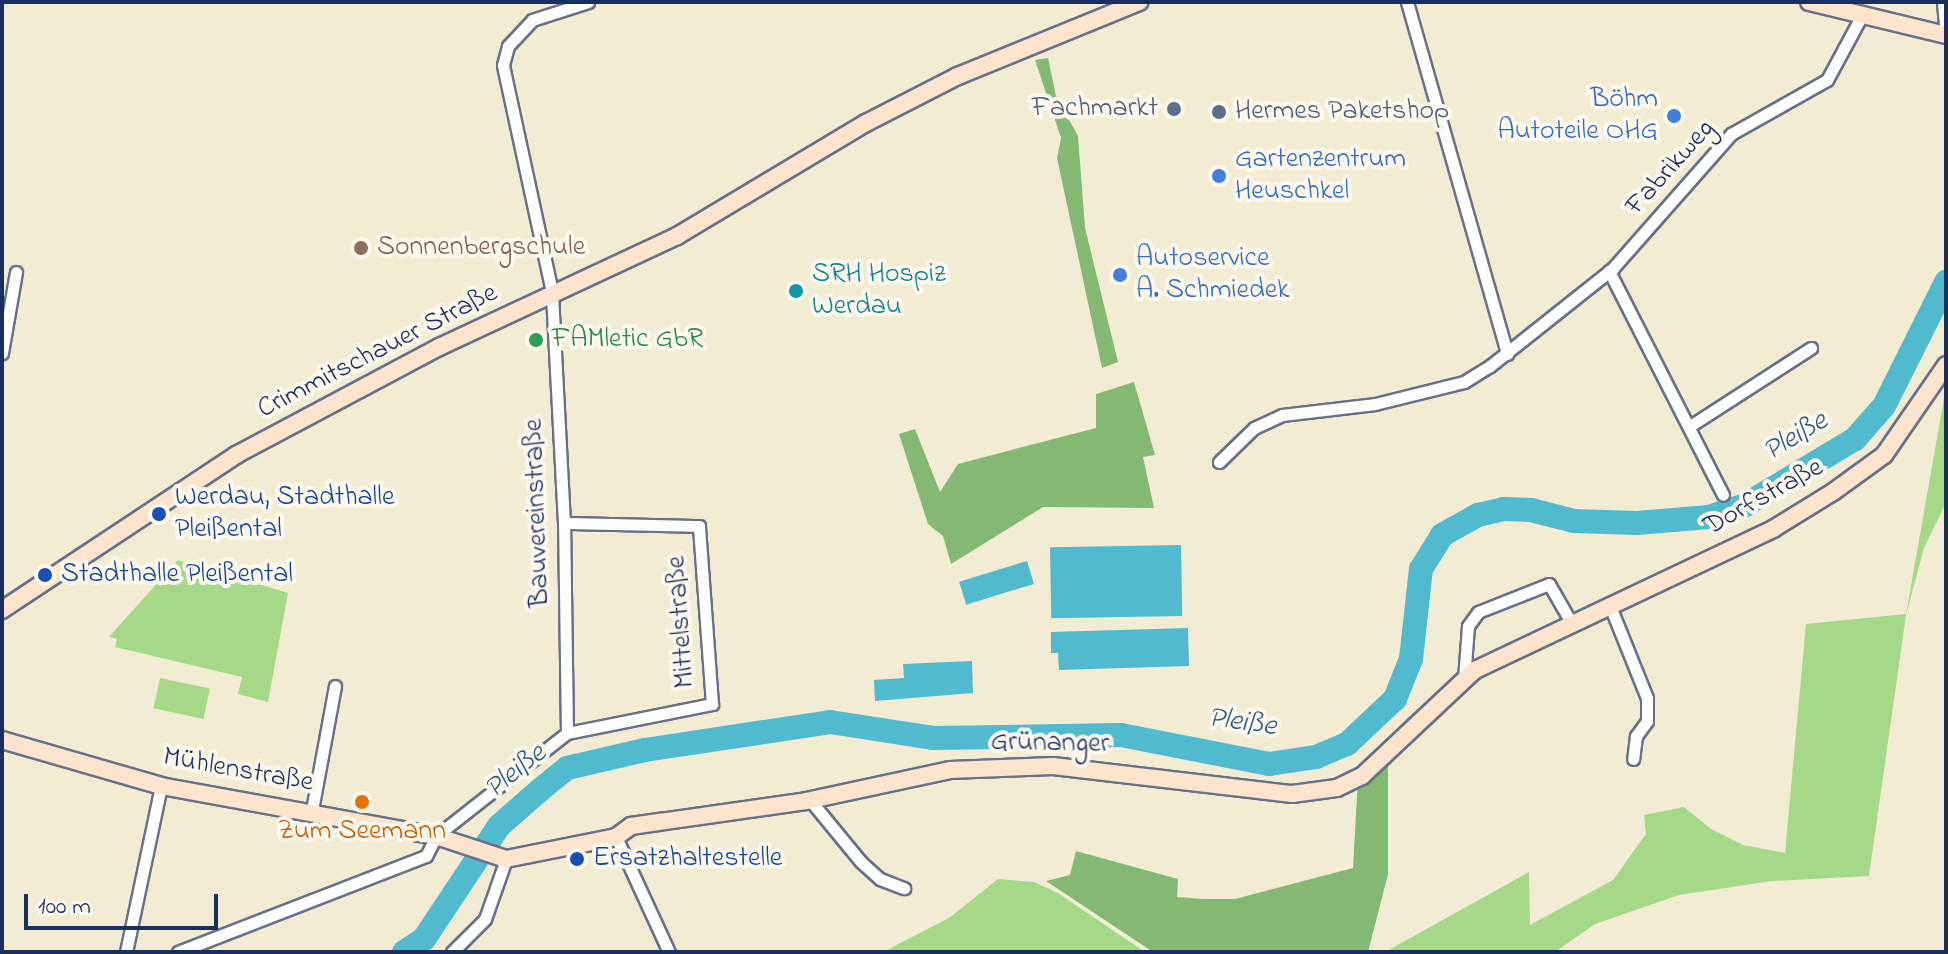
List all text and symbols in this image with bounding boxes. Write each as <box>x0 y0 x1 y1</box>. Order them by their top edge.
place label: Böhm Autoteile OHG <box>1497 83 1658 149</box>
place label: Fachmarkt <box>1032 92 1158 126</box>
place label: Hermes Paketshop <box>1235 95 1449 129</box>
marker: Fachmarkt <box>1165 100 1183 118</box>
marker: Hermes Paketshop <box>1210 103 1228 121</box>
marker: Böhm Autoteile OHG <box>1665 107 1683 125</box>
street label: Fabrikweg <box>1619 113 1723 223</box>
place label: Gartenzentrum Heuschkel <box>1235 143 1406 209</box>
marker: Gartenzentrum Heuschkel <box>1210 167 1228 185</box>
place label: Sonnenbergschule <box>377 231 585 265</box>
marker: Sonnenbergschule <box>352 239 370 257</box>
place label: Autoservice A. Schmiedek <box>1136 242 1290 308</box>
place label: SRH Hospiz Werdau <box>812 258 946 324</box>
marker: Autoservice A. Schmiedek <box>1111 266 1129 284</box>
street label: Crimmitschauer Straße <box>252 277 504 427</box>
marker: SRH Hospiz Werdau <box>787 282 805 300</box>
place label: FAMletic GbR <box>552 323 703 357</box>
marker: FAMletic GbR <box>527 331 545 349</box>
water label: Pleiße <box>1757 404 1835 470</box>
street label: Bauvereinstraße <box>518 418 558 608</box>
street label: Dorfstraße <box>1698 451 1830 545</box>
place label: Werdau, Stadthalle Pleißental <box>175 481 395 547</box>
marker: Werdau, Stadthalle Pleißental <box>150 505 168 523</box>
street label: Mittelstraße <box>661 555 703 689</box>
place label: Stadthalle Pleißental <box>61 558 293 592</box>
marker: Stadthalle Pleißental <box>36 566 54 584</box>
water label: Pleiße <box>1206 700 1278 746</box>
street label: Grünanger <box>990 726 1110 762</box>
water label: Pleiße <box>478 736 554 808</box>
street label: Mühlenstraße <box>160 741 316 801</box>
marker: Zum Seemann <box>353 793 371 811</box>
place label: Zum Seemann <box>278 815 446 849</box>
place label: Ersatzhaltestelle <box>593 842 782 876</box>
marker: Ersatzhaltestelle <box>568 850 586 868</box>
scale bar <box>28 878 222 928</box>
text: 100 m <box>38 890 91 925</box>

